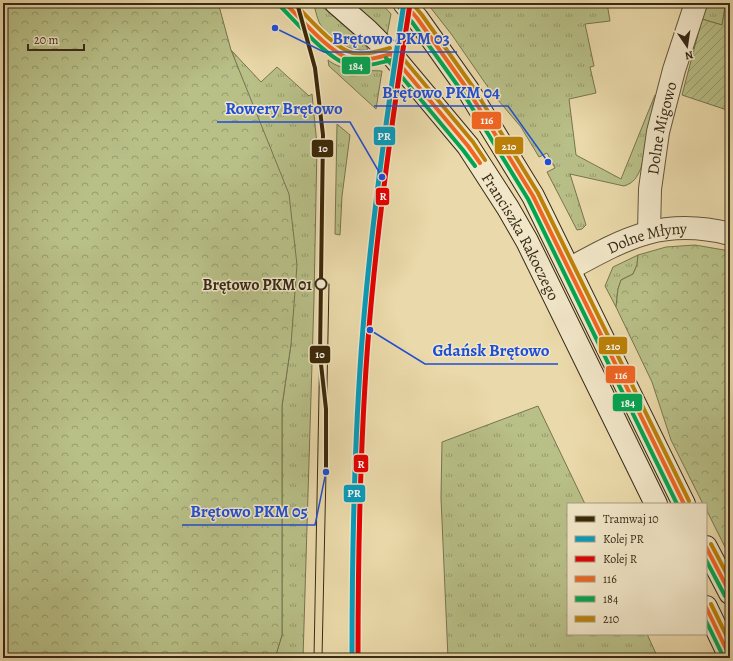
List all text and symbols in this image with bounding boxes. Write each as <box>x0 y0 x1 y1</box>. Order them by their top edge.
callout: Brętowo PKM 03 <box>324 23 457 52</box>
scale bar <box>28 26 84 52</box>
north arrow <box>667 26 707 66</box>
text: Brętowo PKM 03 <box>332 27 450 50</box>
text: 20 m <box>34 32 58 48</box>
text: N <box>684 47 695 63</box>
line badge: 184 <box>341 56 371 75</box>
text: 184 <box>349 59 363 74</box>
callout: Brętowo PKM 04 <box>374 77 508 106</box>
street label: Dolne Migowo <box>642 79 683 176</box>
text: Brętowo PKM 04 <box>382 81 500 104</box>
callout: Rowery Brętowo <box>217 93 350 122</box>
text: Rowery Brętowo <box>225 97 343 120</box>
line badge: 116 <box>471 111 502 130</box>
text: 116 <box>480 113 494 128</box>
line badge: PR <box>373 126 396 146</box>
text: PR <box>377 129 392 144</box>
line badge: 210 <box>494 136 524 155</box>
line badge: 10 <box>311 139 334 158</box>
text: 210 <box>502 139 517 154</box>
text: 10 <box>318 141 328 156</box>
street label: Franciszka Rakoczego <box>476 169 564 304</box>
line badge: R <box>375 187 390 206</box>
text: R <box>379 189 387 204</box>
street label: Dolne Młyny <box>603 218 688 259</box>
place label: Brętowo PKM 01 <box>203 274 312 296</box>
marker: Brętowo PKM 01 <box>314 277 328 291</box>
callout: Gdańsk Brętowo <box>425 335 558 364</box>
line badge: 210 <box>598 336 628 355</box>
text: Gdańsk Brętowo <box>432 339 550 362</box>
text: 210 <box>606 339 621 354</box>
line badge: 10 <box>309 345 331 364</box>
text: 10 <box>315 347 325 362</box>
line badge: 116 <box>605 365 636 384</box>
text: 116 <box>614 368 628 383</box>
line badge: 184 <box>612 393 643 412</box>
text: 184 <box>621 396 635 411</box>
line badge: R <box>353 454 369 473</box>
text: R <box>357 457 365 472</box>
line badge: PR <box>343 484 366 503</box>
text: PR <box>347 486 362 501</box>
callout: Brętowo PKM 05 <box>182 496 315 525</box>
text: Brętowo PKM 05 <box>190 500 308 523</box>
legend <box>567 503 707 635</box>
text: Tramwaj 10 <box>603 511 659 527</box>
text: Kolej PR <box>603 531 644 547</box>
text: Kolej R <box>603 551 638 567</box>
text: 116 <box>603 571 617 587</box>
text: 184 <box>603 591 619 607</box>
text: 210 <box>603 611 619 627</box>

